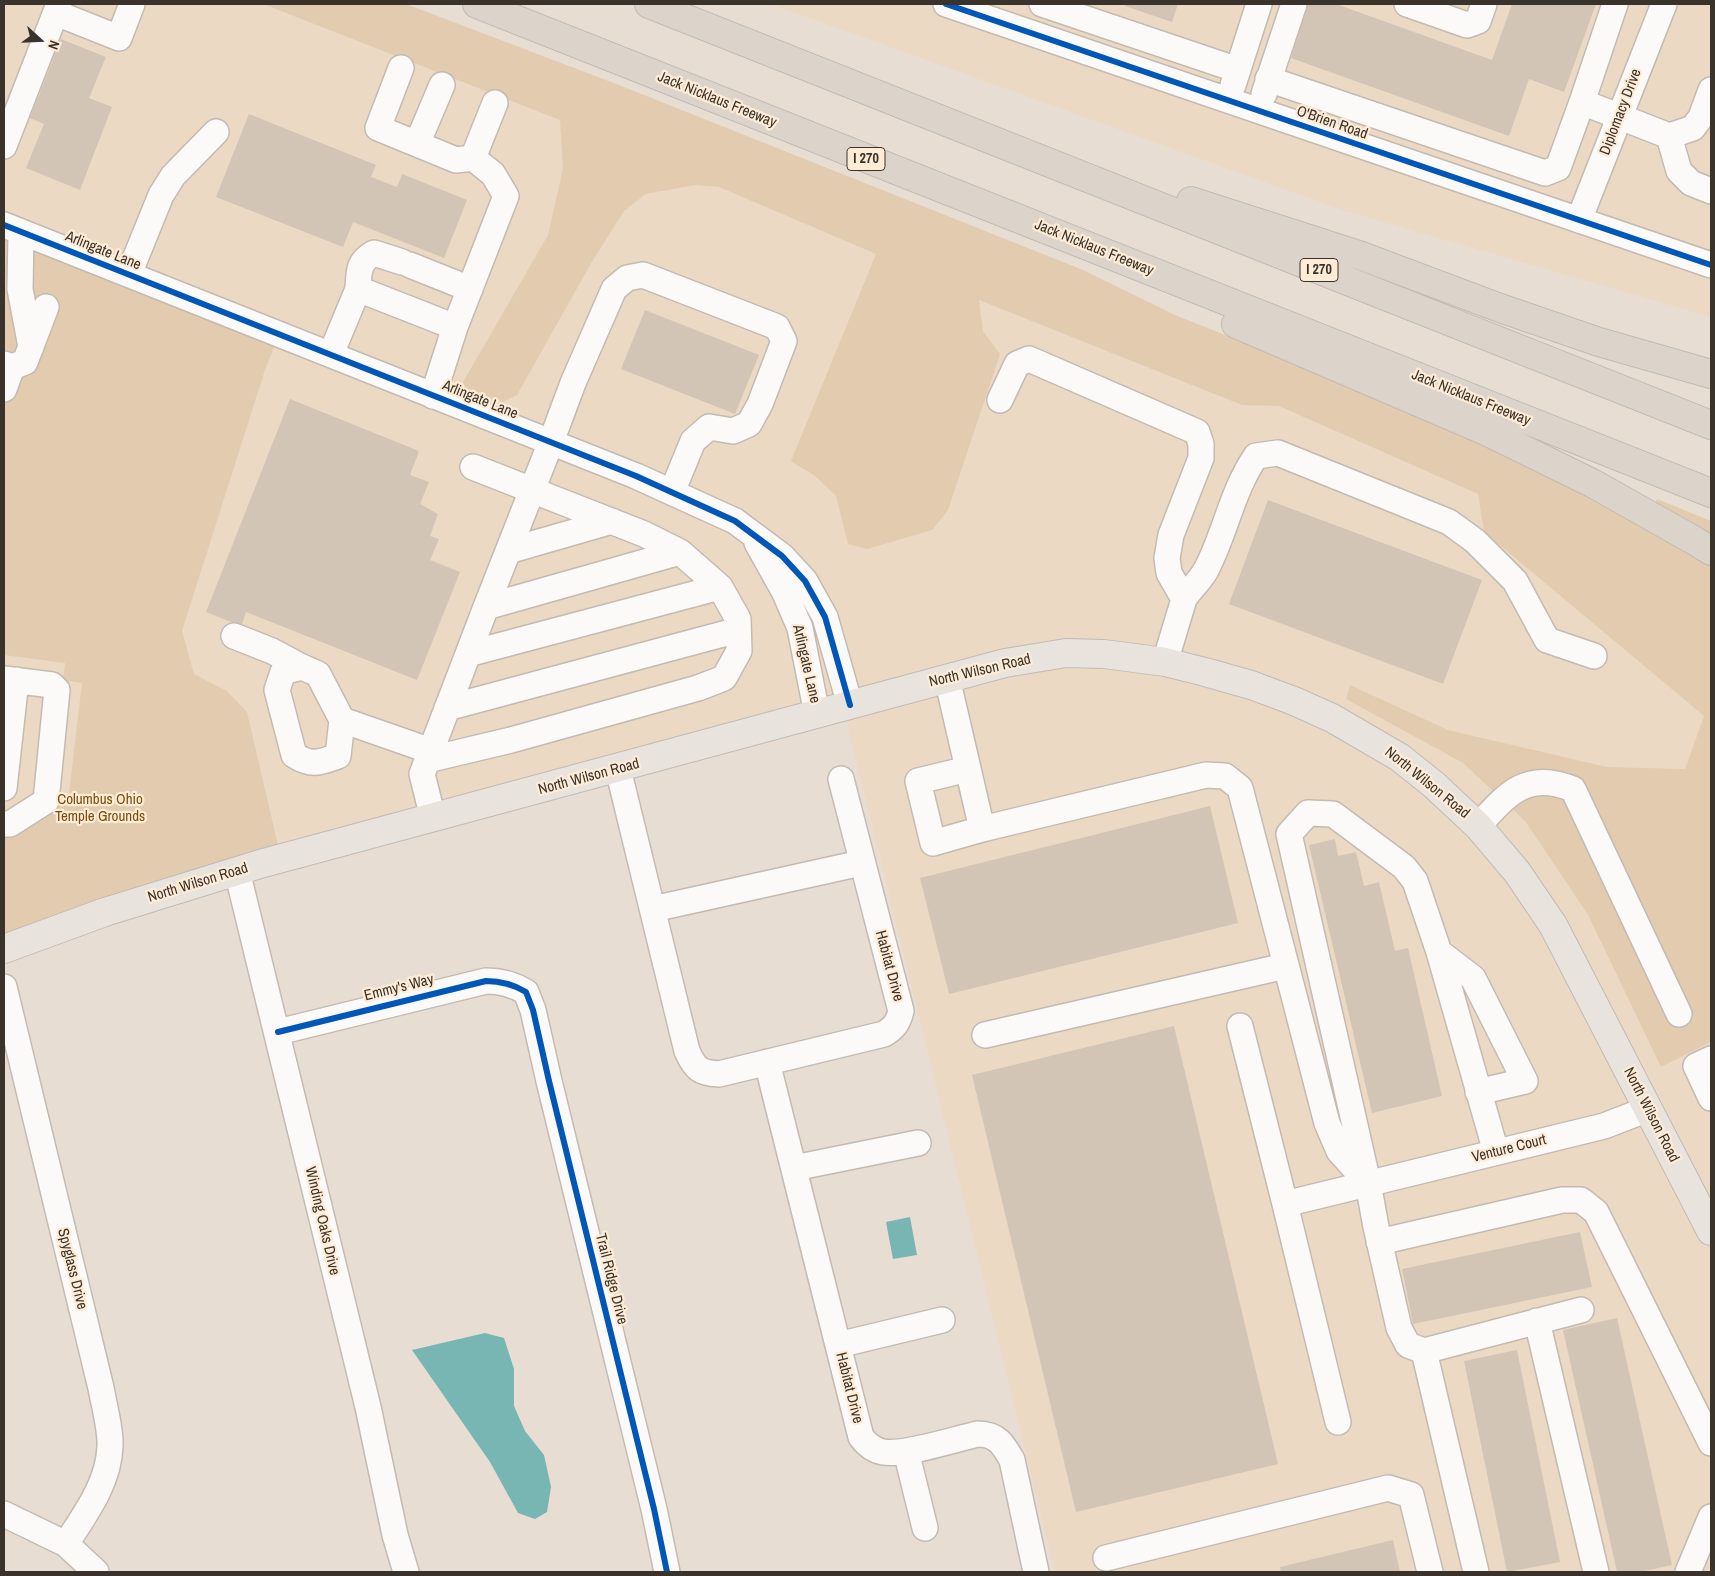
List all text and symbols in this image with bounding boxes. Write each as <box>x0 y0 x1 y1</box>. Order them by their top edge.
north arrow <box>15 15 65 65</box>
text: N <box>44 38 64 52</box>
street label: Diplomacy Drive <box>1596 66 1646 158</box>
street label: Jack Nicklaus Freeway <box>655 68 779 132</box>
street label: O'Brien Road <box>1294 102 1370 144</box>
road number: I 270 <box>847 148 885 170</box>
street label: Jack Nicklaus Freeway <box>1032 216 1156 280</box>
street label: Arlingate Lane <box>63 228 143 274</box>
road number: I 270 <box>1300 258 1338 282</box>
street label: Jack Nicklaus Freeway <box>1409 366 1533 430</box>
street label: Arlingate Lane <box>440 377 520 423</box>
street label: Arlingate Lane <box>788 623 824 705</box>
street label: North Wilson Road <box>927 651 1033 691</box>
street label: North Wilson Road <box>1381 743 1473 823</box>
street label: North Wilson Road <box>536 755 642 799</box>
park label: Columbus Ohio Temple Grounds <box>55 791 145 826</box>
street label: North Wilson Road <box>146 859 250 907</box>
street label: Habitat Drive <box>871 929 907 1003</box>
street label: Emmy's Way <box>362 971 436 1005</box>
street label: North Wilson Road <box>1619 1065 1683 1165</box>
street label: Venture Court <box>1470 1131 1548 1167</box>
street label: Winding Oaks Drive <box>301 1165 343 1277</box>
street label: Spyglass Drive <box>53 1227 91 1311</box>
street label: Trail Ridge Drive <box>591 1232 631 1326</box>
street label: Habitat Drive <box>832 1351 866 1425</box>

